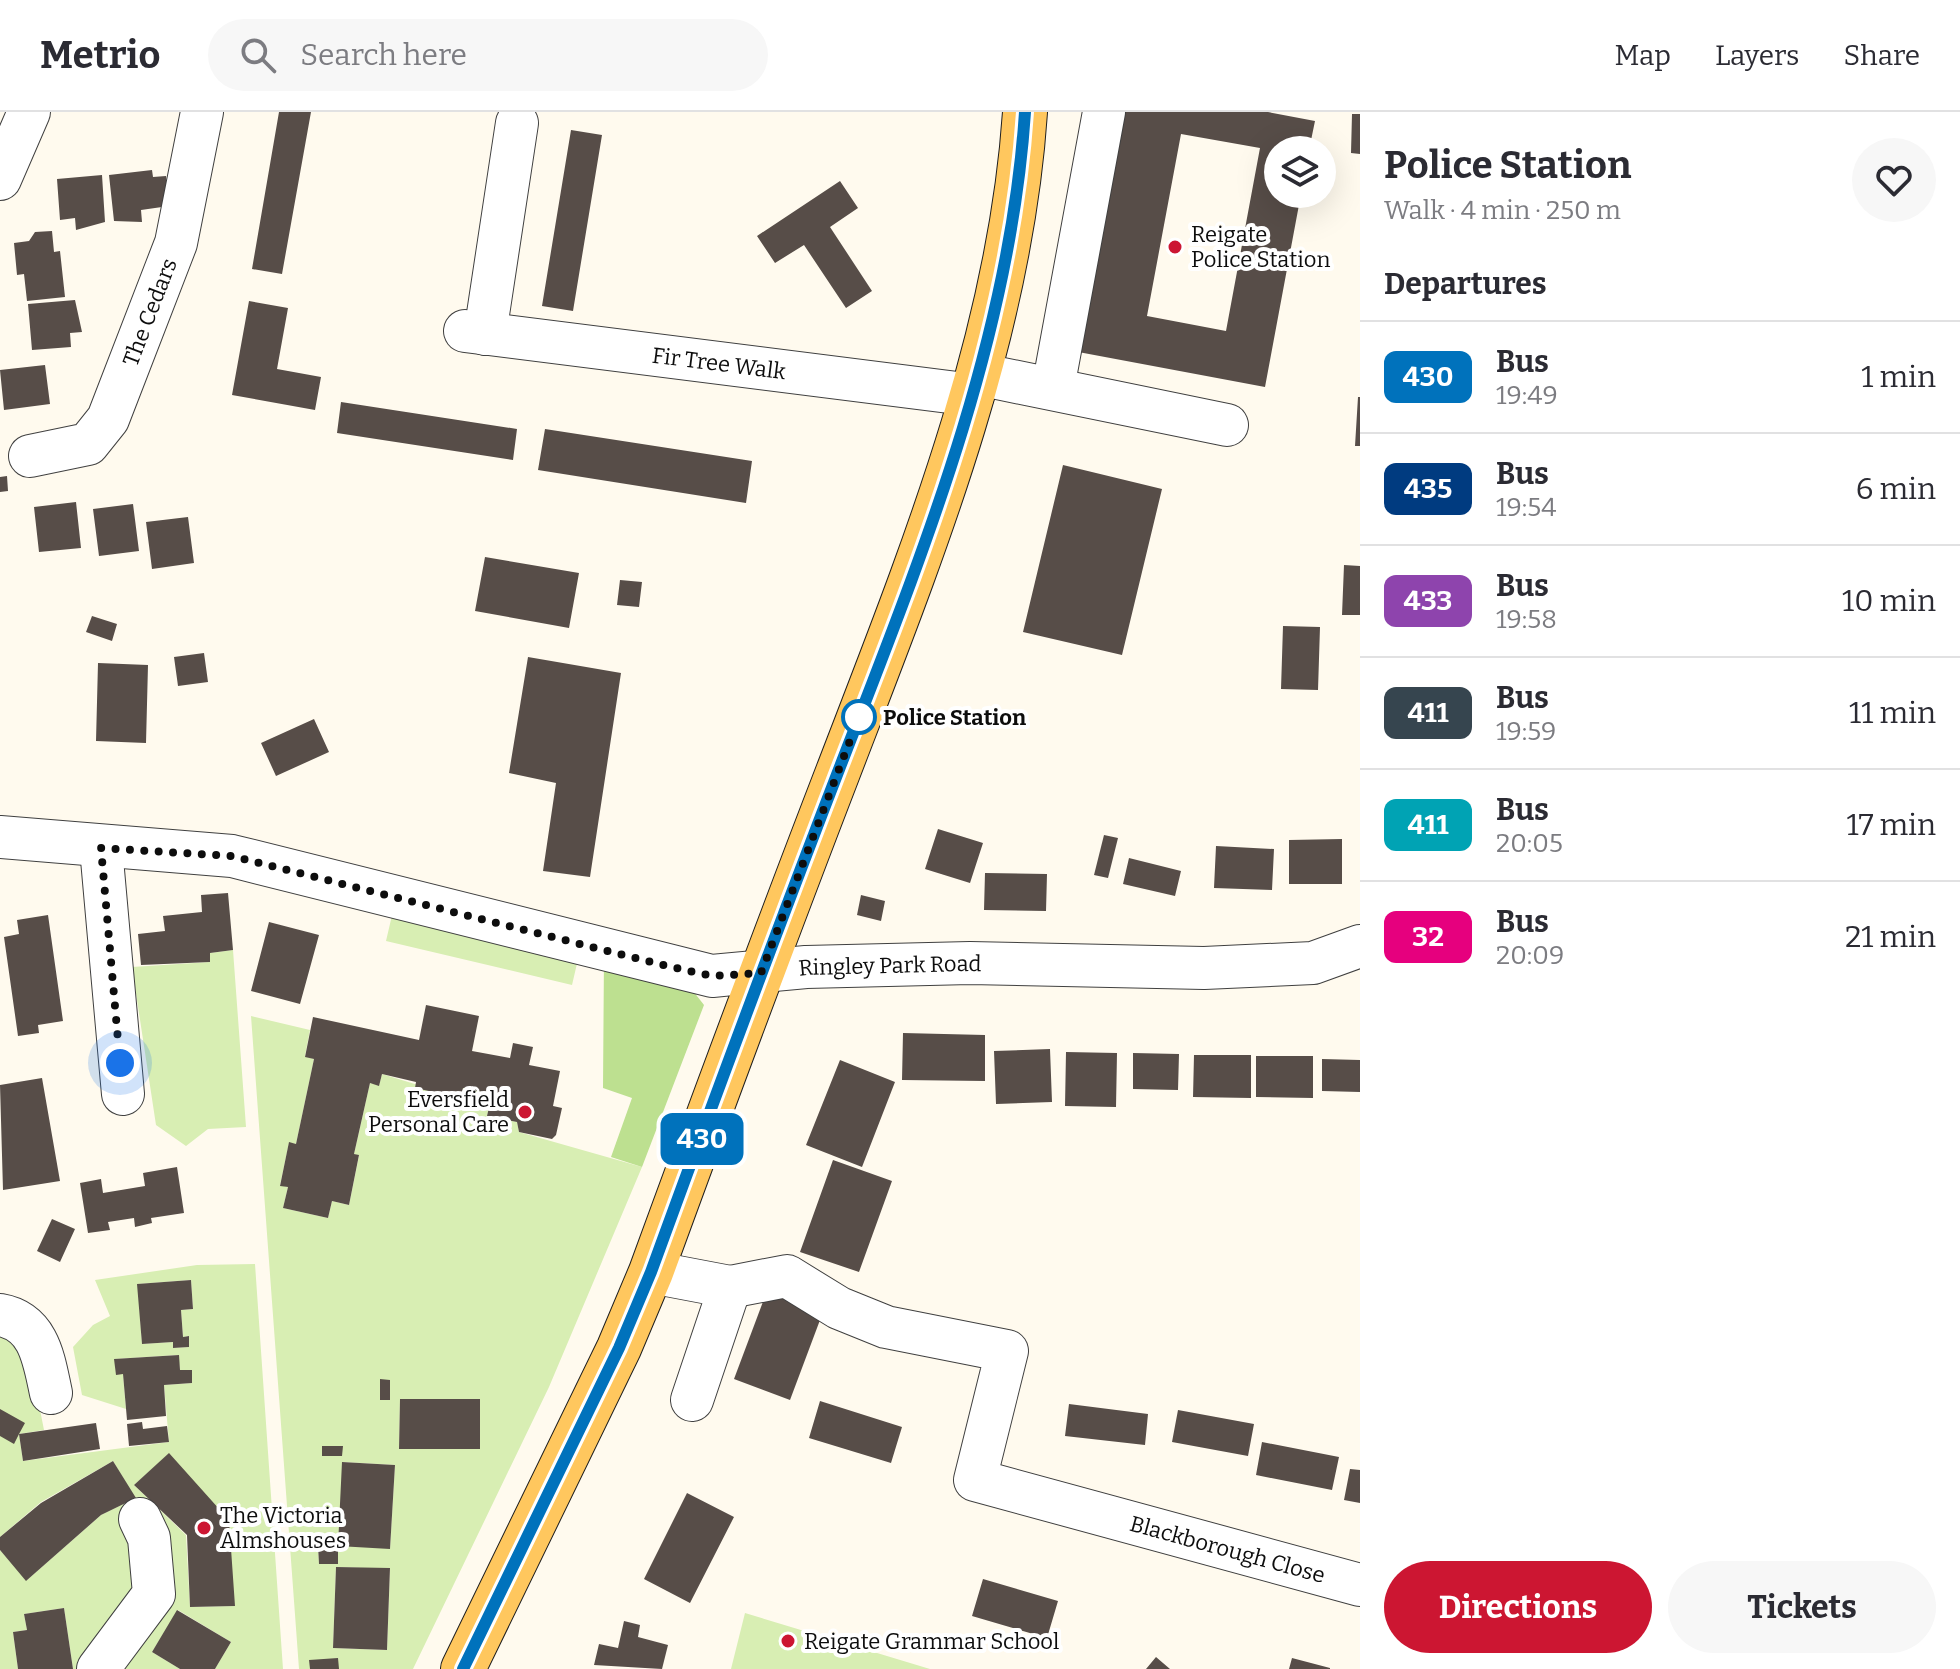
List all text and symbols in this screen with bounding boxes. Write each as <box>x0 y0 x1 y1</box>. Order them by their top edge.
search box <box>208 19 768 91</box>
text: Metrio <box>40 32 160 78</box>
icon: search <box>236 33 280 77</box>
text: Search here <box>300 37 467 73</box>
text: Map <box>1614 39 1671 72</box>
text: Layers <box>1715 39 1799 72</box>
text: Share <box>1843 39 1920 72</box>
map controls <box>1264 136 1336 208</box>
button: layers <box>1264 136 1336 208</box>
button: heart <box>1852 138 1936 222</box>
text: Police Station <box>1384 142 1631 188</box>
text: Walk · 4 min · 250 m <box>1384 195 1621 226</box>
place label: Reigate Police Station <box>1191 221 1330 273</box>
marker: Reigate Police Station <box>1166 238 1184 256</box>
street label: The Cedars <box>116 254 182 370</box>
text: Departures <box>1384 266 1547 302</box>
street label: Fir Tree Walk <box>651 341 788 385</box>
text: Bus <box>1496 344 1549 380</box>
text: 1 min <box>1861 359 1936 395</box>
text: 430 <box>1403 360 1453 393</box>
text: 19:49 <box>1496 380 1558 411</box>
text: Bus <box>1496 456 1549 492</box>
text: 6 min <box>1856 471 1936 507</box>
text: 435 <box>1404 472 1452 505</box>
text: 19:54 <box>1496 492 1556 523</box>
text: Bus <box>1496 568 1549 604</box>
text: 10 min <box>1842 583 1936 619</box>
text: 433 <box>1404 584 1452 617</box>
text: 19:58 <box>1496 604 1557 635</box>
text: Bus <box>1496 680 1549 716</box>
text: 11 min <box>1849 695 1936 731</box>
text: 411 <box>1407 696 1449 729</box>
marker: Police Station <box>842 700 876 734</box>
place label: Police Station <box>883 704 1026 731</box>
text: 19:59 <box>1496 716 1556 747</box>
text: Bus <box>1496 792 1549 828</box>
text: 17 min <box>1847 807 1936 843</box>
text: 411 <box>1407 808 1449 841</box>
text: 20:05 <box>1496 828 1563 859</box>
text: Bus <box>1496 904 1549 940</box>
text: 21 min <box>1845 919 1936 955</box>
text: 32 <box>1412 920 1444 953</box>
text: 20:09 <box>1496 940 1564 971</box>
street label: Ringley Park Road <box>797 949 982 981</box>
your location <box>100 1043 140 1083</box>
place label: Eversfield Personal Care <box>368 1086 509 1138</box>
marker: Eversfield Personal Care <box>516 1103 534 1121</box>
line badge: 430 <box>656 1113 748 1165</box>
text: 430 <box>677 1122 727 1155</box>
place label: The Victoria Almshouses <box>220 1502 346 1554</box>
street label: Blackborough Close <box>1127 1509 1328 1588</box>
marker: The Victoria Almshouses <box>195 1519 213 1537</box>
button: Directions <box>1384 1561 1652 1653</box>
button: Tickets <box>1668 1561 1936 1653</box>
place label: Reigate Grammar School <box>804 1628 1059 1655</box>
marker: Reigate Grammar School <box>779 1632 797 1650</box>

